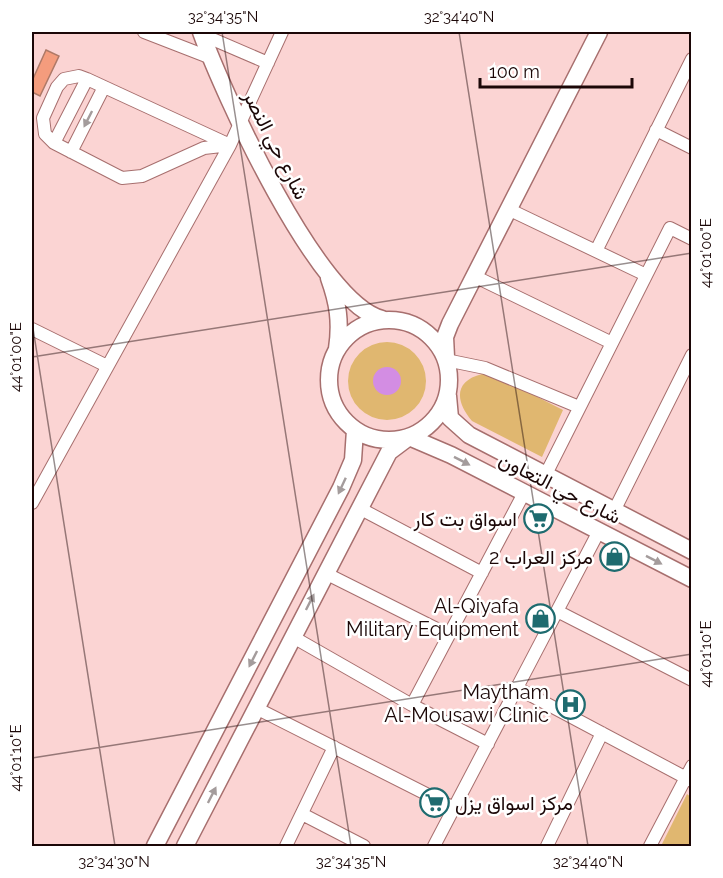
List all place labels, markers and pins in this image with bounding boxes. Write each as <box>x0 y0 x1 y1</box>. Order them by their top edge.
supermarket icon: اسواق بت كار <box>522 503 554 535</box>
place label: اسواق بت كار <box>413 507 517 532</box>
shop icon: مركز العراب 2 <box>598 541 630 573</box>
place label: مركز العراب 2 <box>489 545 593 570</box>
place label: Al-Qiyafa Military Equipment <box>346 594 519 641</box>
shop icon: Al-Qiyafa Military Equipment <box>524 602 556 634</box>
place label: Maytham Al-Mousawi Clinic <box>384 680 549 727</box>
hospital icon: Maytham Al-Mousawi Clinic <box>554 688 586 720</box>
supermarket icon: مركز اسواق يزل <box>418 787 450 819</box>
place label: مركز اسواق يزل <box>455 791 573 816</box>

